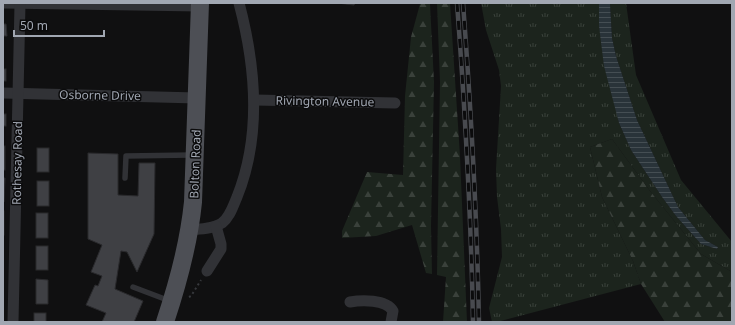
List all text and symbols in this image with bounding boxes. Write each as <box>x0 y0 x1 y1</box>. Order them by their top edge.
scale bar <box>14 12 104 38</box>
text: 50 m <box>20 17 48 34</box>
street label: Osborne Drive <box>59 86 141 104</box>
street label: Rivington Avenue <box>275 92 375 110</box>
street label: Rothesay Road <box>8 121 26 205</box>
street label: Bolton Road <box>185 129 205 199</box>

